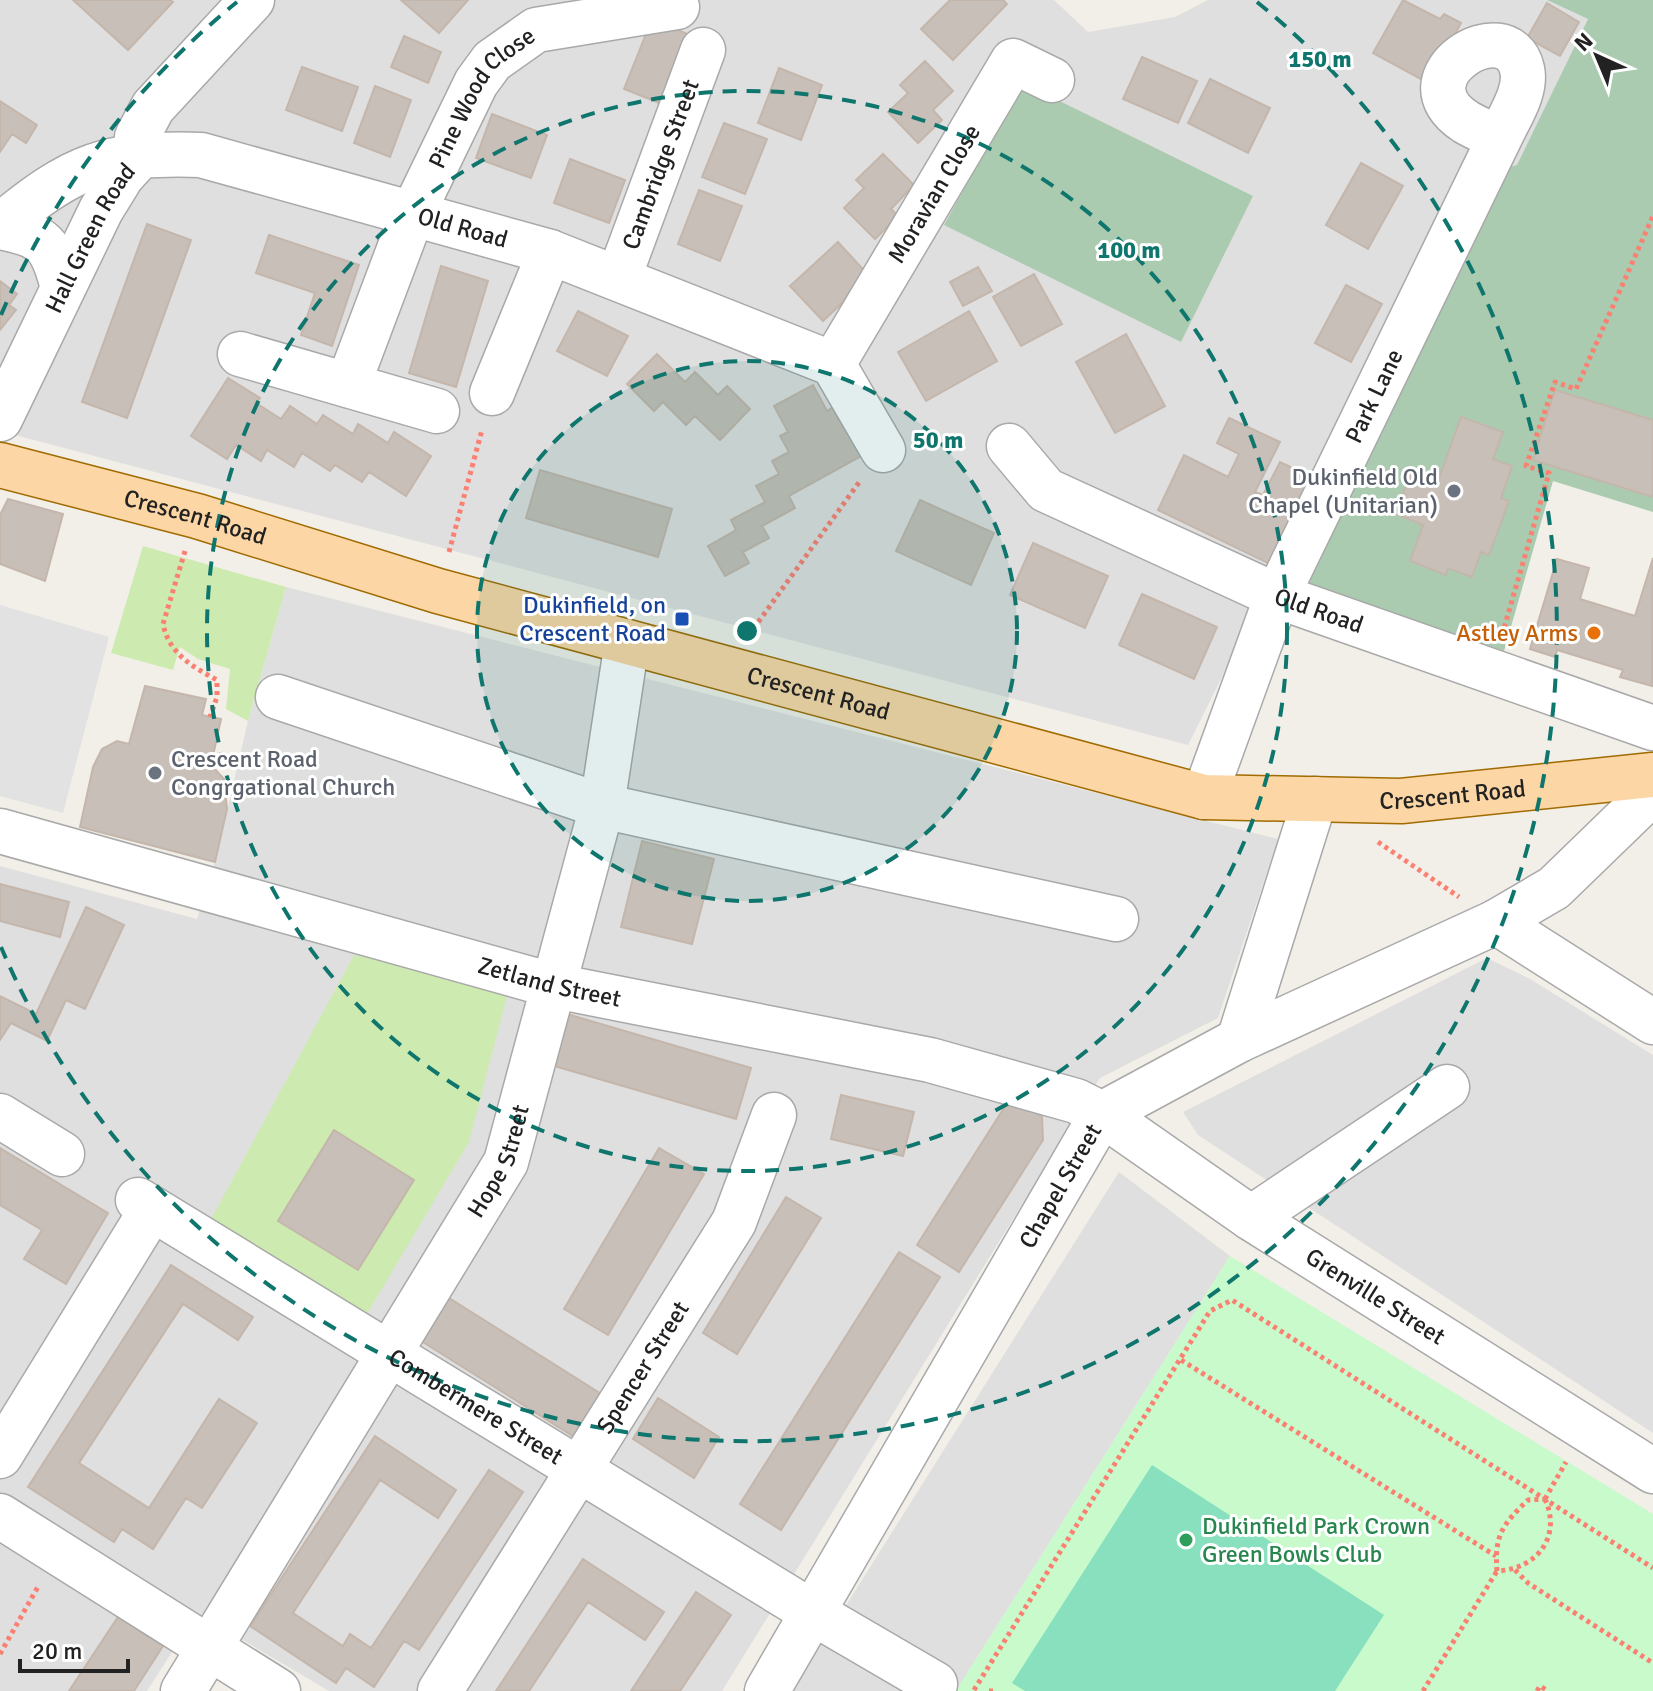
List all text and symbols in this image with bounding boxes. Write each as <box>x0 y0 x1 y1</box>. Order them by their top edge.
north arrow <box>1557 16 1637 96</box>
street label: Pine Wood Close <box>422 20 541 173</box>
text: N <box>1569 27 1598 57</box>
text: 150 m <box>1288 44 1352 74</box>
street label: Cambridge Street <box>615 75 706 254</box>
street label: Moravian Close <box>881 119 987 269</box>
street label: Hall Green Road <box>38 157 141 318</box>
street label: Old Road <box>414 201 511 255</box>
text: 100 m <box>1097 235 1161 265</box>
street label: Park Lane <box>1339 344 1410 448</box>
text: 50 m <box>913 425 963 455</box>
place label: Dukinfield Old Chapel (Unitarian) <box>1248 462 1438 520</box>
marker: Dukinfield Old Chapel (Unitarian) <box>1445 482 1463 500</box>
street label: Crescent Road <box>121 483 270 552</box>
street label: Old Road <box>1270 581 1367 640</box>
place label: Dukinfield, on Crescent Road <box>519 590 666 648</box>
marker: Dukinfield, on Crescent Road <box>673 610 691 628</box>
centre of rings <box>733 617 761 645</box>
place label: Astley Arms <box>1456 618 1578 648</box>
marker: Astley Arms <box>1585 624 1603 642</box>
street label: Crescent Road <box>744 660 893 727</box>
place label: Crescent Road Congrgational Church <box>171 744 395 802</box>
marker: Crescent Road Congrgational Church <box>146 764 164 782</box>
street label: Crescent Road <box>1379 773 1527 816</box>
street label: Zetland Street <box>475 950 624 1014</box>
street label: Hope Street <box>461 1101 536 1223</box>
street label: Chapel Street <box>1012 1118 1108 1254</box>
street label: Grenville Street <box>1300 1241 1451 1351</box>
street label: Spencer Street <box>590 1295 696 1439</box>
street label: Combermere Street <box>383 1342 569 1471</box>
place label: Dukinfield Park Crown Green Bowls Club <box>1202 1511 1430 1569</box>
marker: Dukinfield Park Crown Green Bowls Club <box>1177 1531 1195 1549</box>
scale bar <box>20 1623 128 1673</box>
text: 20 m <box>32 1636 82 1666</box>

